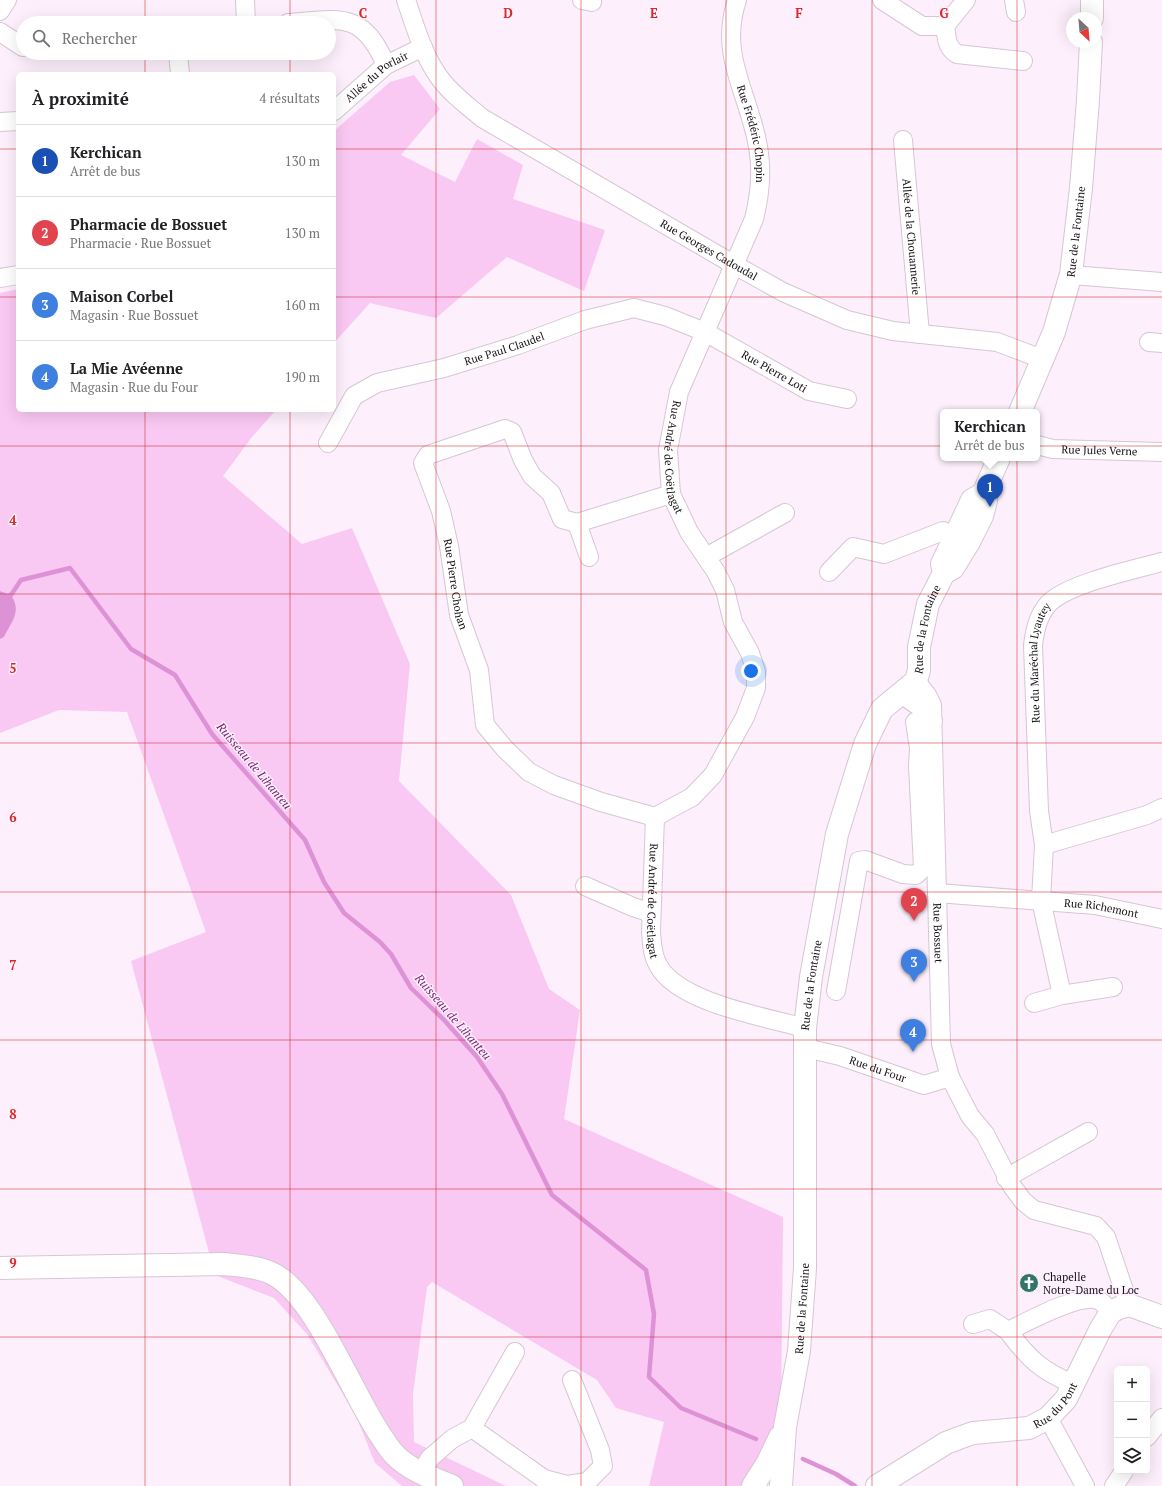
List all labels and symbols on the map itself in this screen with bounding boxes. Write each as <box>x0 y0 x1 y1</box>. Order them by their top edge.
text: C <box>359 4 367 22</box>
text: D <box>503 4 513 22</box>
text: E <box>650 4 658 22</box>
text: F <box>795 4 803 22</box>
text: G <box>939 4 949 22</box>
north arrow <box>1066 12 1102 48</box>
street label: Allée du Porlair <box>342 48 411 105</box>
street label: Rue Frédéric Chopin <box>734 83 767 183</box>
street label: Allée de la Chouannerie <box>899 178 924 296</box>
street label: Rue de la Fontaine <box>1064 185 1088 278</box>
street label: Rue Georges Cadoudal <box>658 216 760 283</box>
street label: Rue Paul Claudel <box>463 329 546 368</box>
street label: Rue Pierre Loti <box>739 347 810 395</box>
street label: Rue André de Coëtlagat <box>661 399 686 516</box>
street label: Rue Jules Verne <box>1061 442 1138 458</box>
pin: 1 <box>977 474 1003 507</box>
text: 4 <box>9 511 17 529</box>
street label: Rue Pierre Chohan <box>441 537 471 632</box>
street label: Rue de la Fontaine <box>911 582 944 675</box>
street label: Rue du Maréchal Lyautey <box>1026 599 1054 723</box>
text: 5 <box>9 659 17 677</box>
your location <box>741 661 761 681</box>
water label: Ruisseau de Lihanteu <box>213 718 295 812</box>
text: 6 <box>9 808 17 826</box>
street label: Rue André de Coëtlagat <box>644 843 662 960</box>
pin: 2 <box>901 888 927 921</box>
street label: Rue Richemont <box>1063 896 1140 921</box>
street label: Rue Bossuet <box>930 903 946 963</box>
street label: Rue de la Fontaine <box>798 938 825 1031</box>
pin: 3 <box>901 949 927 982</box>
text: 7 <box>9 956 17 974</box>
water label: Ruisseau de Lihanteu <box>411 970 495 1063</box>
pin: 4 <box>900 1019 926 1052</box>
street label: Rue du Four <box>848 1053 909 1086</box>
text: 8 <box>9 1105 17 1123</box>
text: 9 <box>9 1254 17 1272</box>
street label: Rue de la Fontaine <box>792 1263 812 1354</box>
place label: Chapelle Notre-Dame du Loc <box>1043 1270 1139 1297</box>
church icon: Chapelle Notre-Dame du Loc <box>1018 1272 1040 1294</box>
street label: Rue du Pont <box>1031 1380 1080 1431</box>

